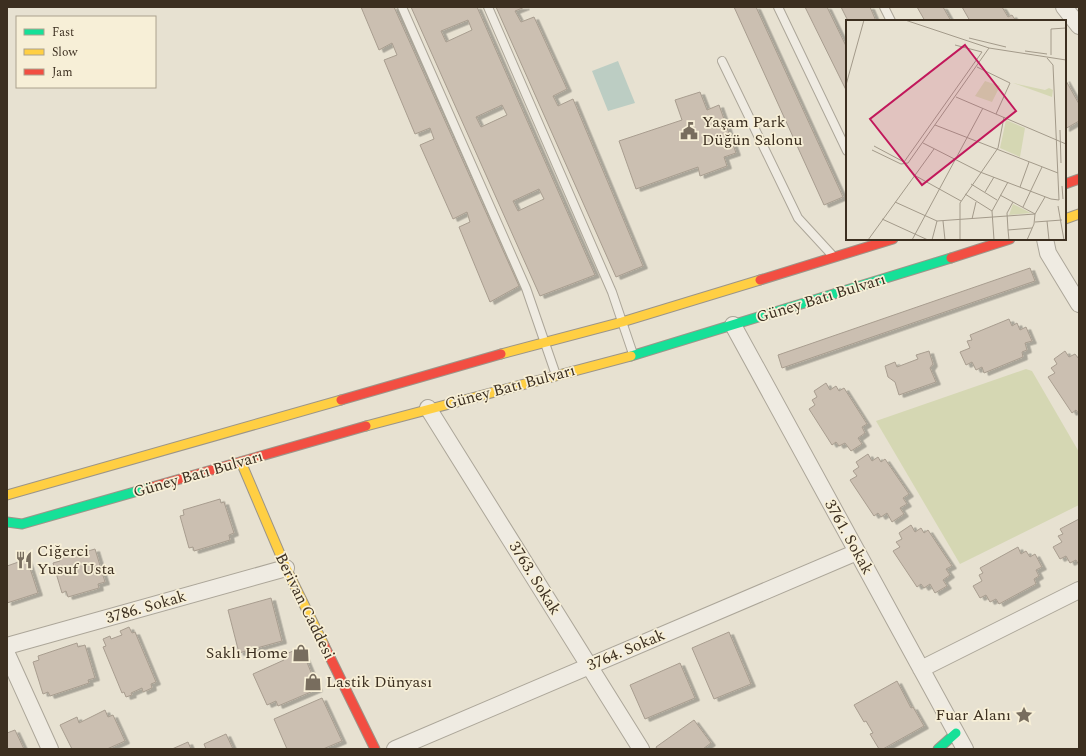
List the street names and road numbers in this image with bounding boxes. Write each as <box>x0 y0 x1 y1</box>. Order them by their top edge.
street label: Güney Batı Bulvarı <box>753 267 889 329</box>
street label: Güney Batı Bulvarı <box>442 358 578 416</box>
street label: Güney Batı Bulvarı <box>130 444 266 504</box>
street label: 3761. Sokak <box>818 495 880 579</box>
street label: 3763. Sokak <box>503 537 567 620</box>
street label: Berivan Caddesi <box>269 549 341 663</box>
street label: 3786. Sokak <box>103 584 189 630</box>
street label: 3764. Sokak <box>583 623 669 677</box>

